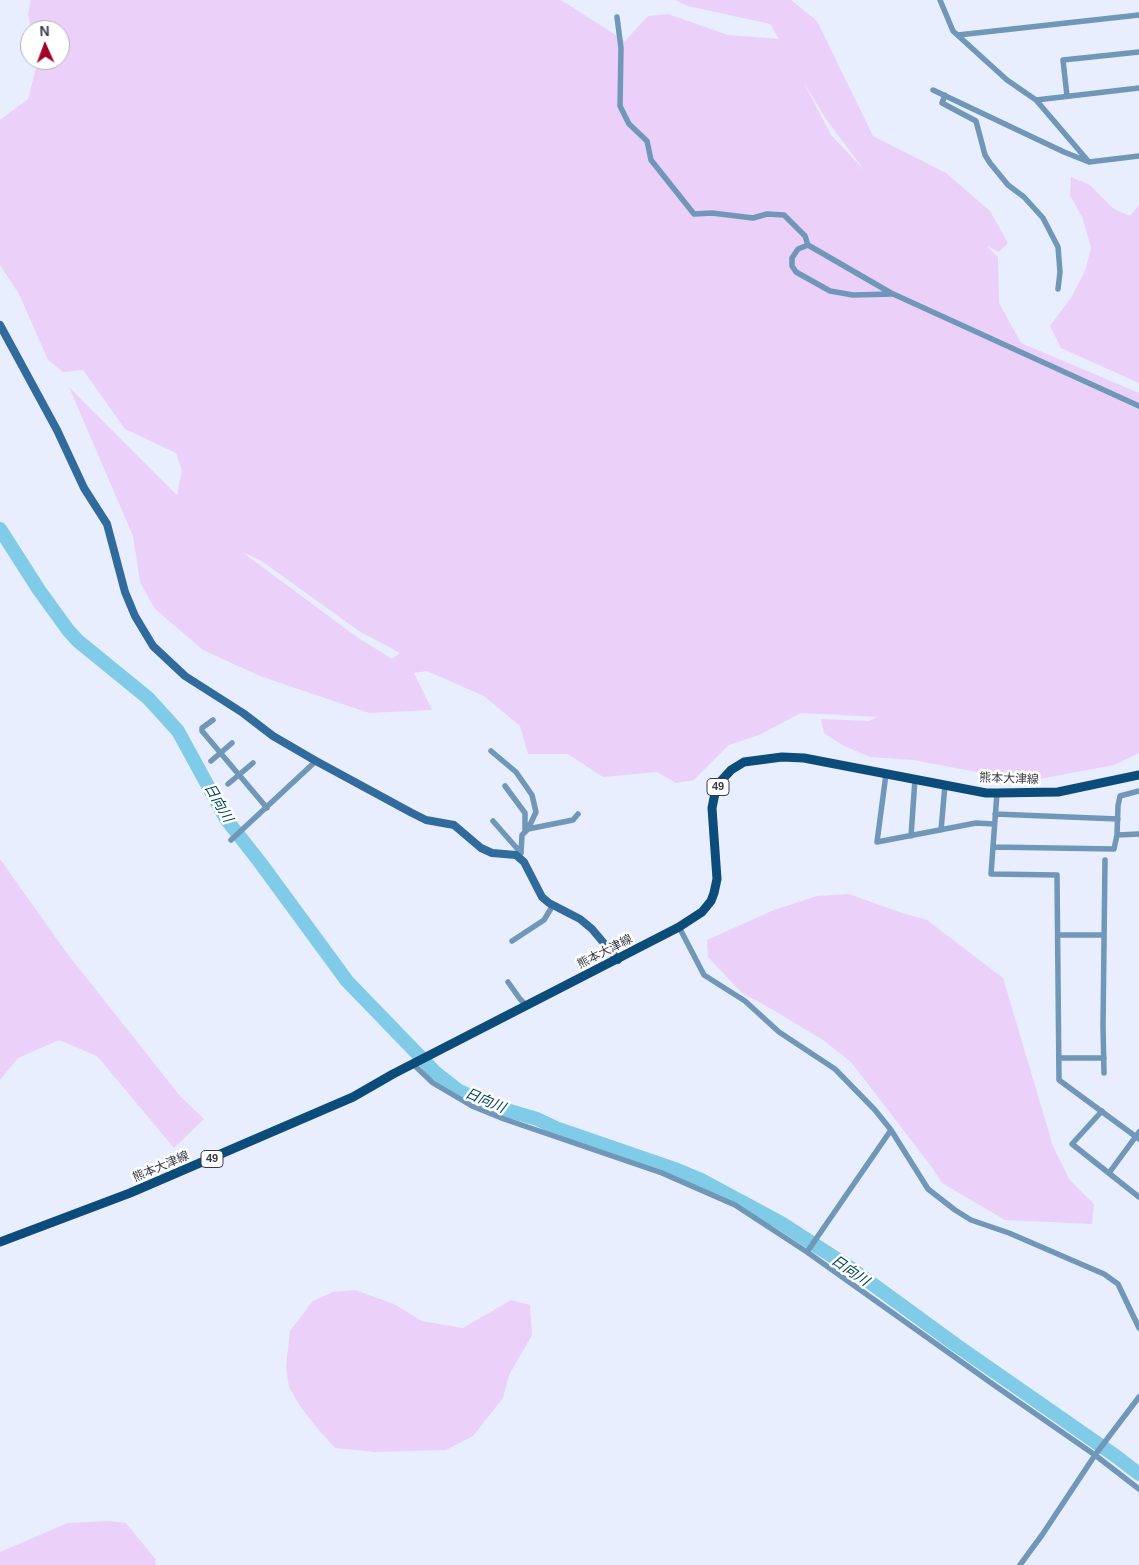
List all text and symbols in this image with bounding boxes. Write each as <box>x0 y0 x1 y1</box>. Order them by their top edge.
north arrow <box>20 20 70 70</box>
text: N <box>39 23 50 39</box>
street label: 熊本大津線 <box>979 771 1039 787</box>
road number: 49 <box>707 779 729 796</box>
water label: 日向川 <box>200 781 236 825</box>
street label: 熊本大津線 <box>575 932 635 972</box>
water label: 日向川 <box>462 1085 508 1117</box>
street label: 熊本大津線 <box>131 1149 191 1185</box>
road number: 49 <box>201 1150 223 1168</box>
water label: 日向川 <box>828 1252 872 1290</box>

